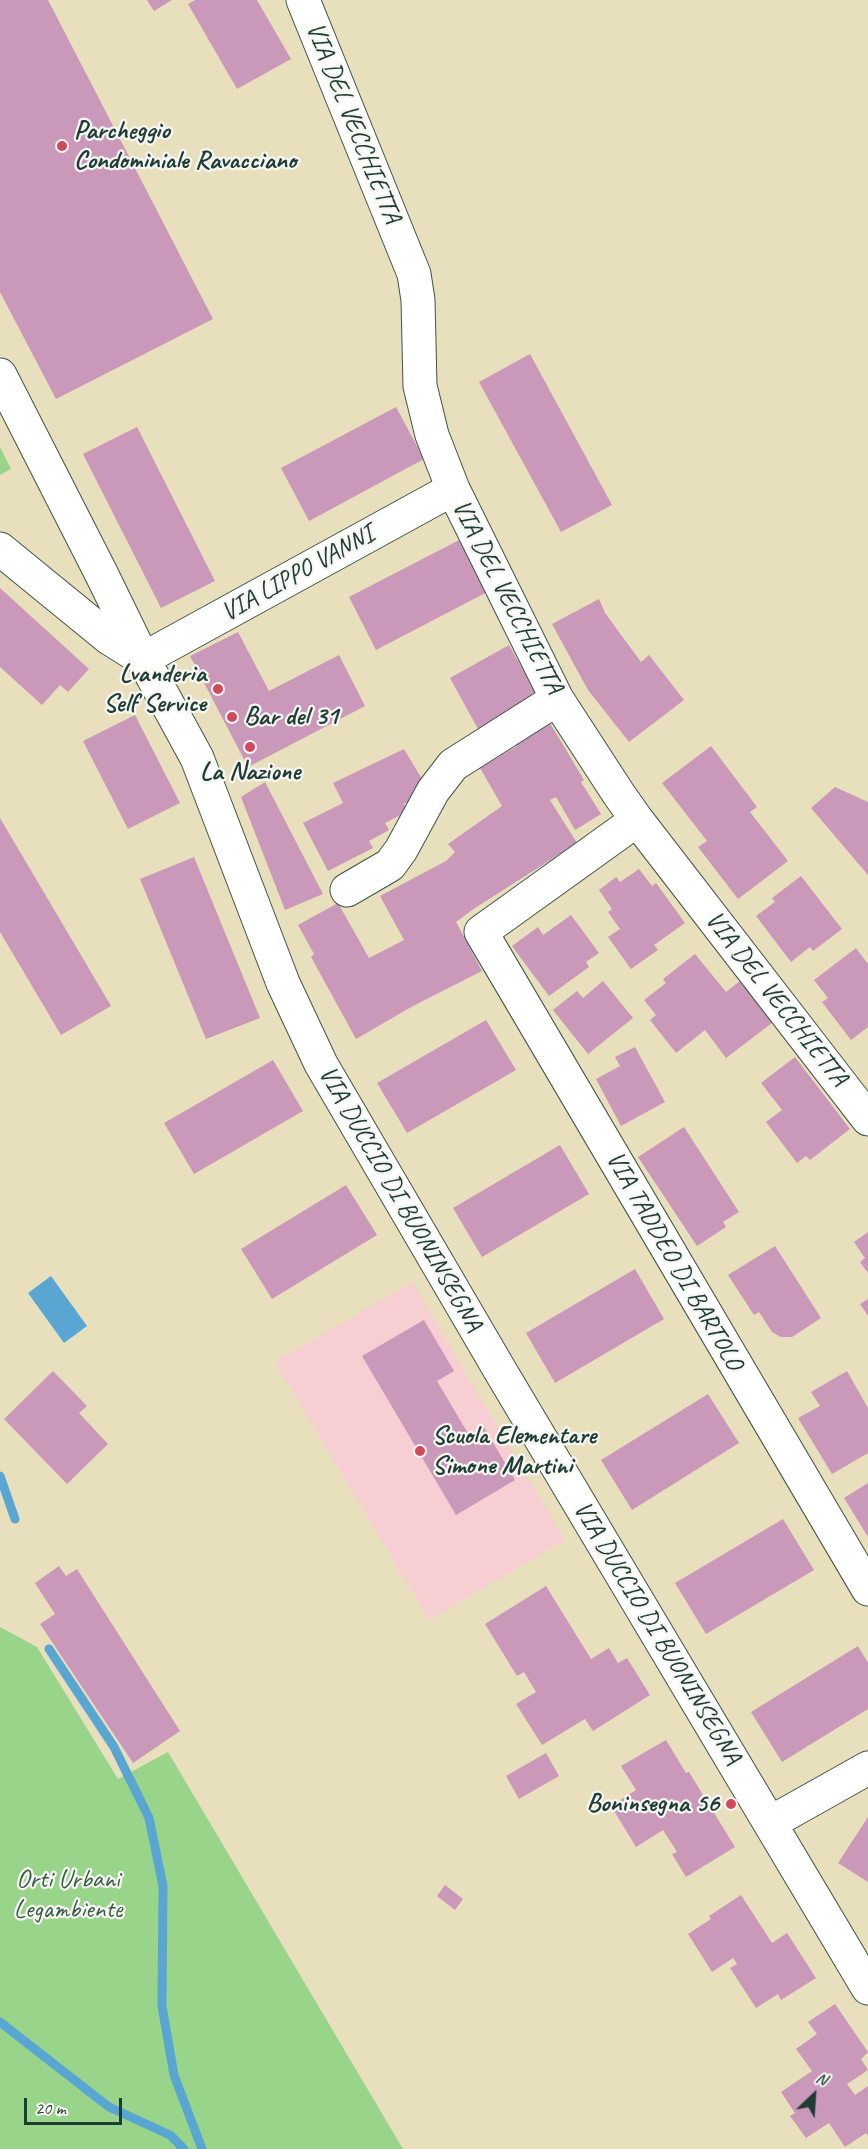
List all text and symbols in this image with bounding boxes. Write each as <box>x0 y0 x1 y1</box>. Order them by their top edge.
street label: VIA DEL VECCHIETTA <box>299 18 407 228</box>
place label: Parcheggio Condominiale Ravacciano <box>74 115 296 176</box>
marker: Parcheggio Condominiale Ravacciano <box>55 139 69 153</box>
street label: VIA DEL VECCHIETTA <box>445 495 569 699</box>
street label: VIA LIPPO VANNI <box>216 519 380 629</box>
place label: Lvanderia Self Service <box>103 658 206 720</box>
marker: Lvanderia Self Service <box>211 682 225 696</box>
place label: Bar del 31 <box>244 701 338 733</box>
marker: Bar del 31 <box>225 710 239 724</box>
marker: La Nazione <box>243 740 257 754</box>
place label: La Nazione <box>200 756 300 788</box>
street label: VIA DEL VECCHIETTA <box>698 905 854 1093</box>
street label: VIA DUCCIO DI BUONINSEGNA <box>311 1061 489 1337</box>
street label: VIA TADDEO DI BARTOLO <box>599 1146 749 1376</box>
place label: Scuola Elementare Simone Martini <box>432 1420 596 1482</box>
marker: Scuola Elementare Simone Martini <box>413 1444 427 1458</box>
street label: VIA DUCCIO DI BUONINSEGNA <box>566 1496 748 1770</box>
place label: Boninsegna 56 <box>586 1788 719 1820</box>
marker: Boninsegna 56 <box>724 1797 738 1811</box>
park label: Orti Urbani Legambiente <box>14 1864 122 1925</box>
north arrow <box>784 2065 844 2125</box>
text: N <box>813 2068 830 2090</box>
scale bar <box>27 2086 124 2124</box>
text: 20 m <box>35 2097 66 2119</box>

